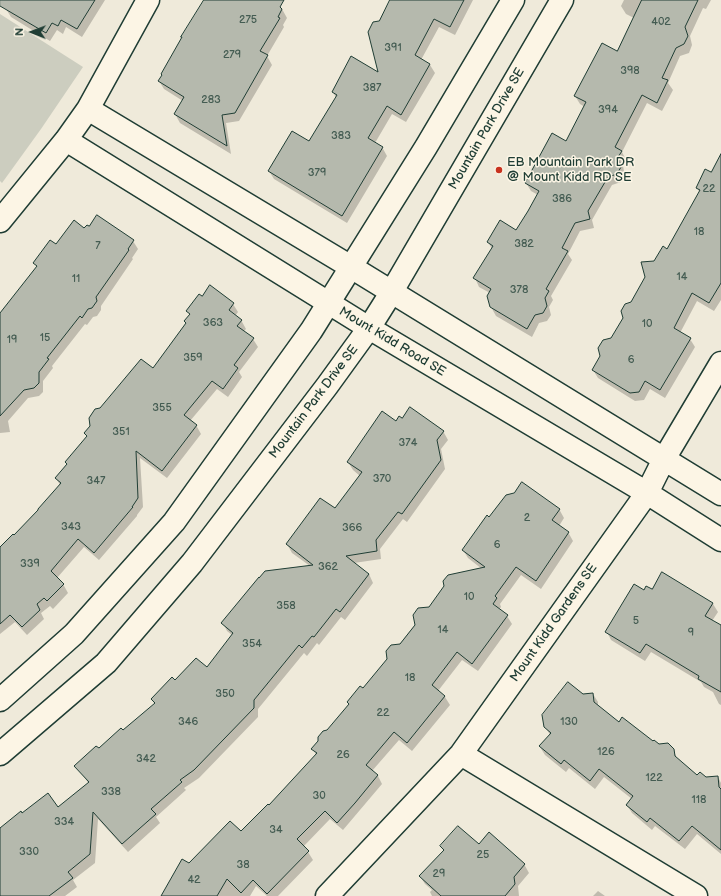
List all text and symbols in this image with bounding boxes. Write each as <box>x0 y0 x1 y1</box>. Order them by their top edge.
north arrow <box>12 12 52 52</box>
house number: 275 <box>239 13 257 27</box>
house number: 402 <box>651 15 671 29</box>
text: N <box>13 28 26 36</box>
house number: 391 <box>384 41 402 55</box>
house number: 279 <box>223 48 241 62</box>
house number: 398 <box>620 64 640 78</box>
street label: Mountain Park Drive SE <box>446 65 528 193</box>
house number: 387 <box>363 81 381 95</box>
house number: 283 <box>201 93 221 107</box>
house number: 394 <box>598 103 618 117</box>
house number: 383 <box>331 129 351 143</box>
place label: EB Mountain Park DR @ Mount Kidd RD SE <box>507 155 634 186</box>
marker: EB Mountain Park DR @ Mount Kidd RD SE <box>494 165 504 175</box>
house number: 379 <box>308 166 326 180</box>
house number: 22 <box>703 182 715 196</box>
house number: 386 <box>552 192 572 206</box>
house number: 18 <box>694 225 704 239</box>
house number: 382 <box>514 237 534 251</box>
house number: 7 <box>95 239 101 253</box>
house number: 14 <box>677 270 687 284</box>
house number: 11 <box>72 272 80 286</box>
house number: 378 <box>510 283 528 297</box>
street label: Mount Kidd Road SE <box>336 304 448 380</box>
house number: 363 <box>203 316 223 330</box>
house number: 10 <box>642 317 652 331</box>
house number: 15 <box>40 331 50 345</box>
house number: 19 <box>7 333 17 347</box>
street label: Mountain Park Drive SE <box>266 342 362 462</box>
house number: 359 <box>183 351 203 365</box>
house number: 6 <box>628 353 634 367</box>
house number: 355 <box>152 401 172 415</box>
house number: 351 <box>112 425 130 439</box>
house number: 374 <box>399 436 417 450</box>
house number: 370 <box>373 472 391 486</box>
house number: 347 <box>87 474 105 488</box>
house number: 2 <box>524 511 530 525</box>
house number: 343 <box>61 520 81 534</box>
house number: 366 <box>342 521 362 535</box>
house number: 6 <box>494 538 500 552</box>
house number: 339 <box>20 557 40 571</box>
house number: 362 <box>318 560 338 574</box>
street label: Mount Kidd Gardens SE <box>507 561 601 685</box>
house number: 10 <box>464 590 474 604</box>
house number: 358 <box>276 599 296 613</box>
house number: 5 <box>633 614 639 628</box>
house number: 14 <box>438 623 448 637</box>
house number: 9 <box>688 626 694 640</box>
house number: 354 <box>242 637 262 651</box>
house number: 18 <box>405 671 415 685</box>
house number: 350 <box>215 687 235 701</box>
house number: 22 <box>377 706 389 720</box>
house number: 346 <box>178 715 198 729</box>
house number: 130 <box>560 715 578 729</box>
house number: 126 <box>597 745 615 759</box>
house number: 26 <box>336 748 350 762</box>
house number: 342 <box>136 752 156 766</box>
house number: 122 <box>645 771 663 785</box>
house number: 338 <box>101 785 121 799</box>
house number: 30 <box>312 789 326 803</box>
house number: 118 <box>692 793 706 807</box>
house number: 334 <box>54 815 74 829</box>
house number: 34 <box>269 823 283 837</box>
house number: 330 <box>19 845 39 859</box>
house number: 25 <box>477 848 489 862</box>
house number: 38 <box>236 858 250 872</box>
house number: 29 <box>433 867 445 881</box>
house number: 42 <box>187 873 201 887</box>

